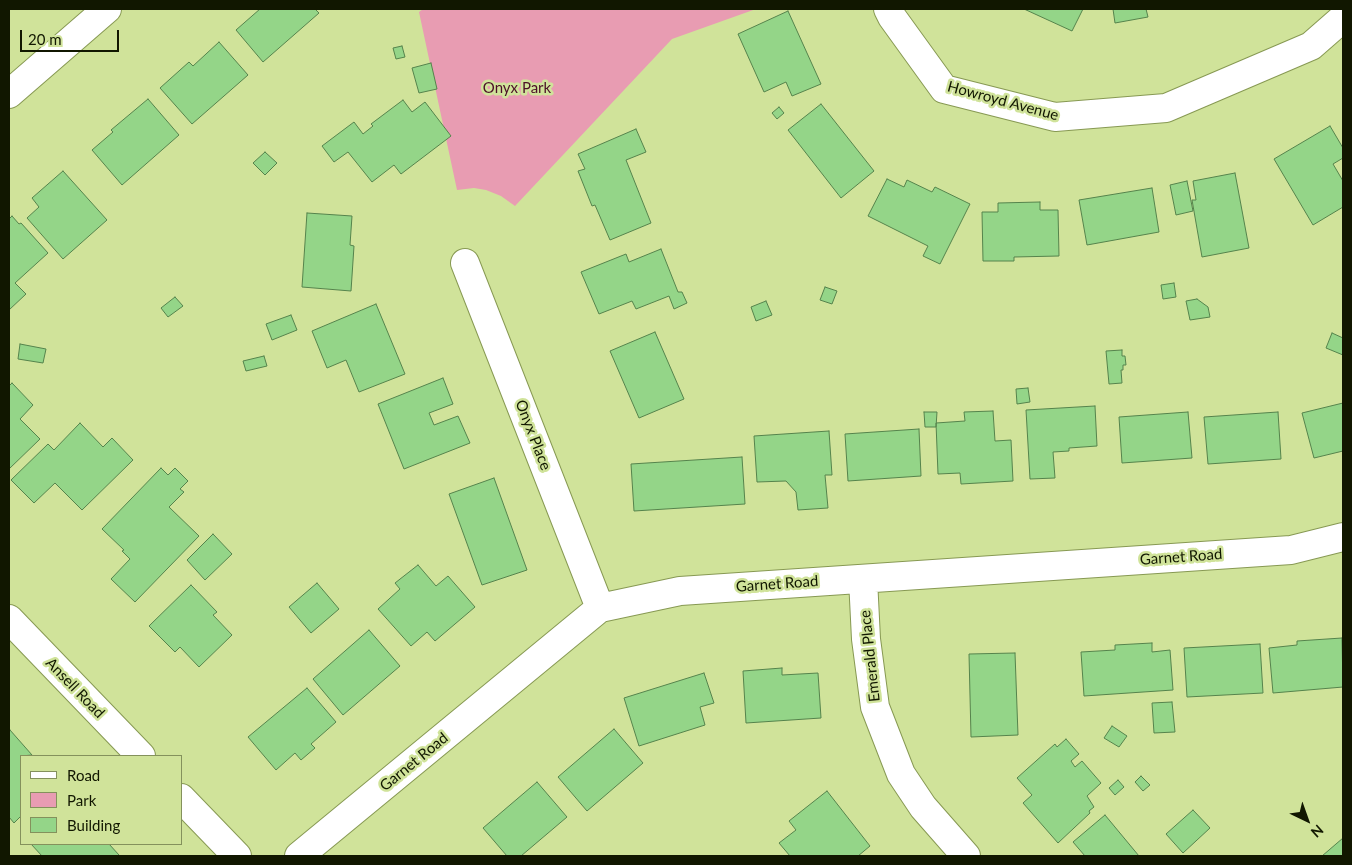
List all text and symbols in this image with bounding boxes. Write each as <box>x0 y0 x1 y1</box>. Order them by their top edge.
scale bar <box>22 20 121 52</box>
text: 20 m <box>28 30 62 48</box>
street label: Howroyd Avenue <box>946 78 1060 124</box>
park label: Onyx Park <box>483 79 551 97</box>
street label: Onyx Place <box>511 397 555 473</box>
street label: Garnet Road <box>1139 545 1223 569</box>
street label: Garnet Road <box>735 572 819 596</box>
street label: Emerald Place <box>856 609 884 703</box>
street label: Ansell Road <box>42 654 108 722</box>
street label: Garnet Road <box>376 729 452 795</box>
legend <box>20 755 182 845</box>
text: Road <box>67 766 100 784</box>
text: Park <box>67 791 96 809</box>
north arrow <box>1282 795 1332 845</box>
text: Building <box>67 816 120 834</box>
text: N <box>1308 822 1327 841</box>

